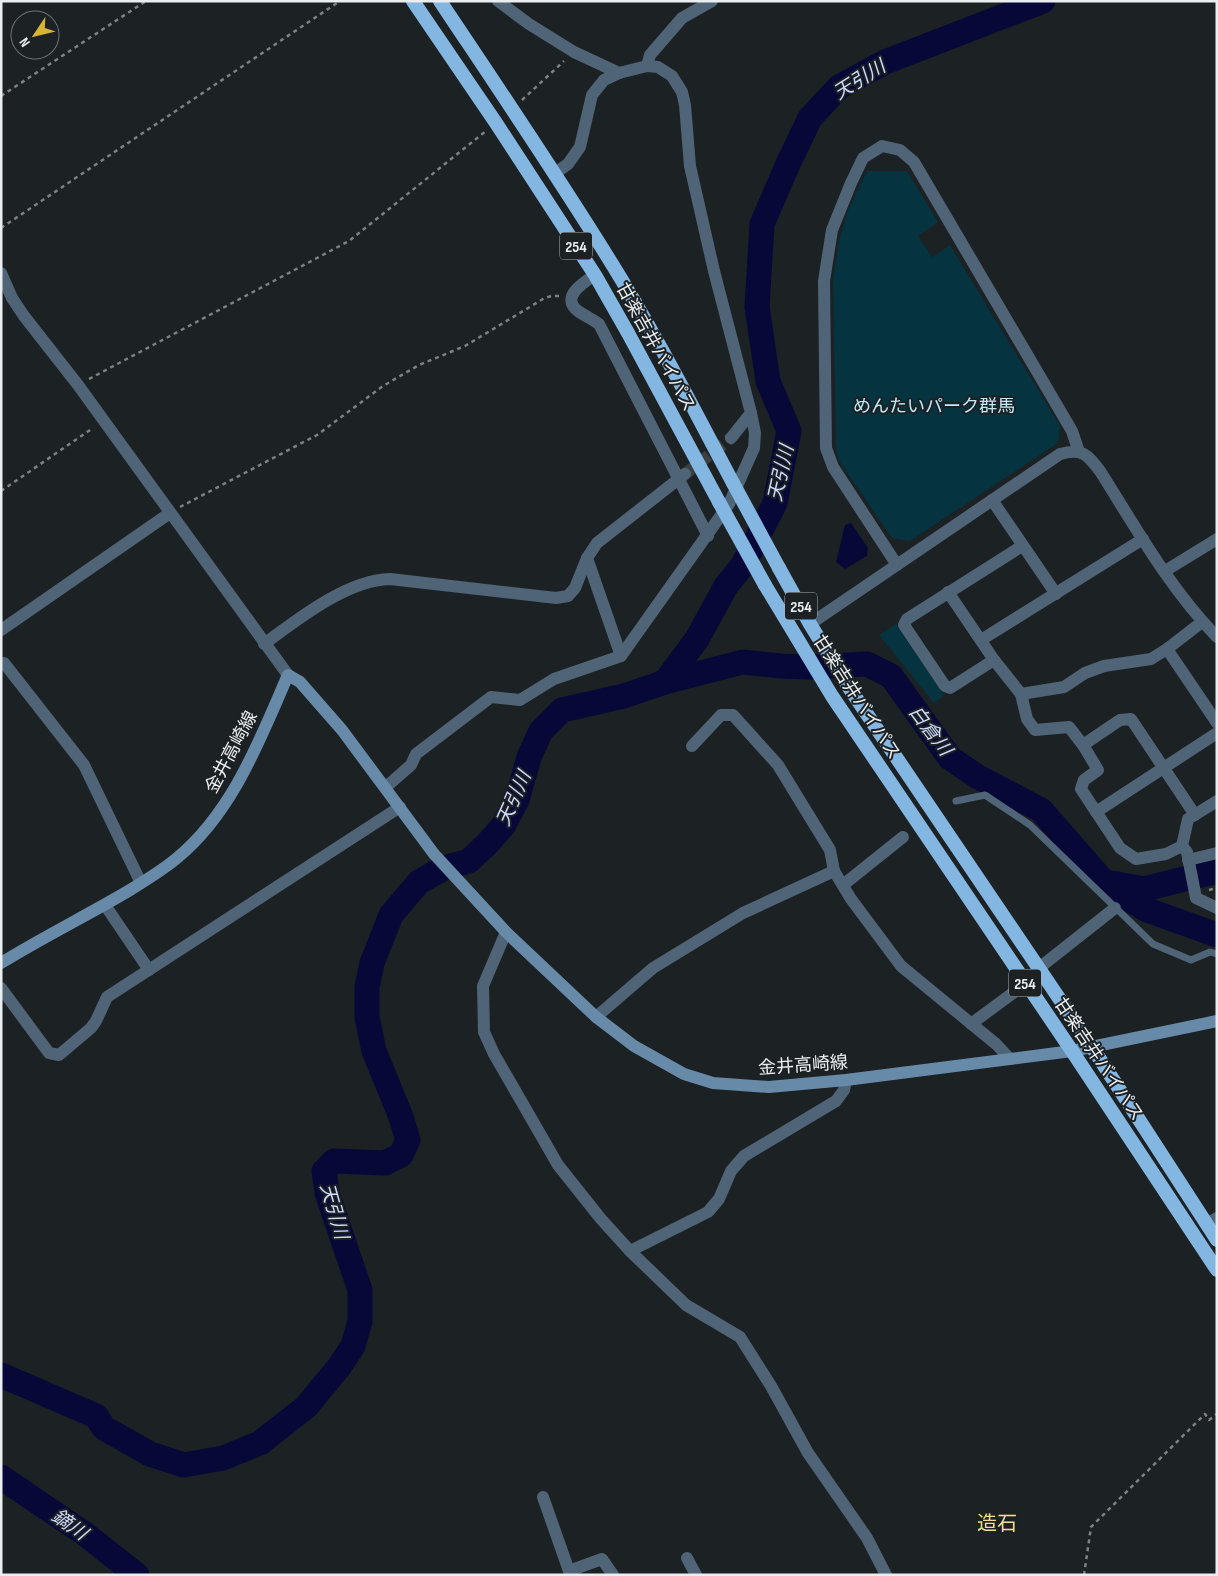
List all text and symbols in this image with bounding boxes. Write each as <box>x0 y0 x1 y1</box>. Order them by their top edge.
north arrow <box>10 10 60 60</box>
text: N <box>16 34 34 50</box>
water label: 天引川 <box>830 54 892 105</box>
road number: 254 <box>560 232 592 260</box>
street label: 甘楽吉井バイパス <box>612 279 700 415</box>
park label: めんたいパーク群馬 <box>853 396 1015 417</box>
water label: 天引川 <box>764 441 800 504</box>
road number: 254 <box>785 592 817 620</box>
street label: 甘楽吉井バイパス <box>809 631 905 763</box>
water label: 白倉川 <box>903 701 957 762</box>
street label: 金井高崎線 <box>201 708 262 797</box>
water label: 天引川 <box>492 766 537 829</box>
road number: 254 <box>1009 970 1041 996</box>
street label: 甘楽吉井バイパス <box>1050 994 1147 1125</box>
street label: 金井高崎線 <box>757 1052 849 1079</box>
water label: 天引川 <box>315 1181 353 1244</box>
water label: 鏑川 <box>47 1505 93 1547</box>
district label: 造石 <box>977 1512 1017 1536</box>

